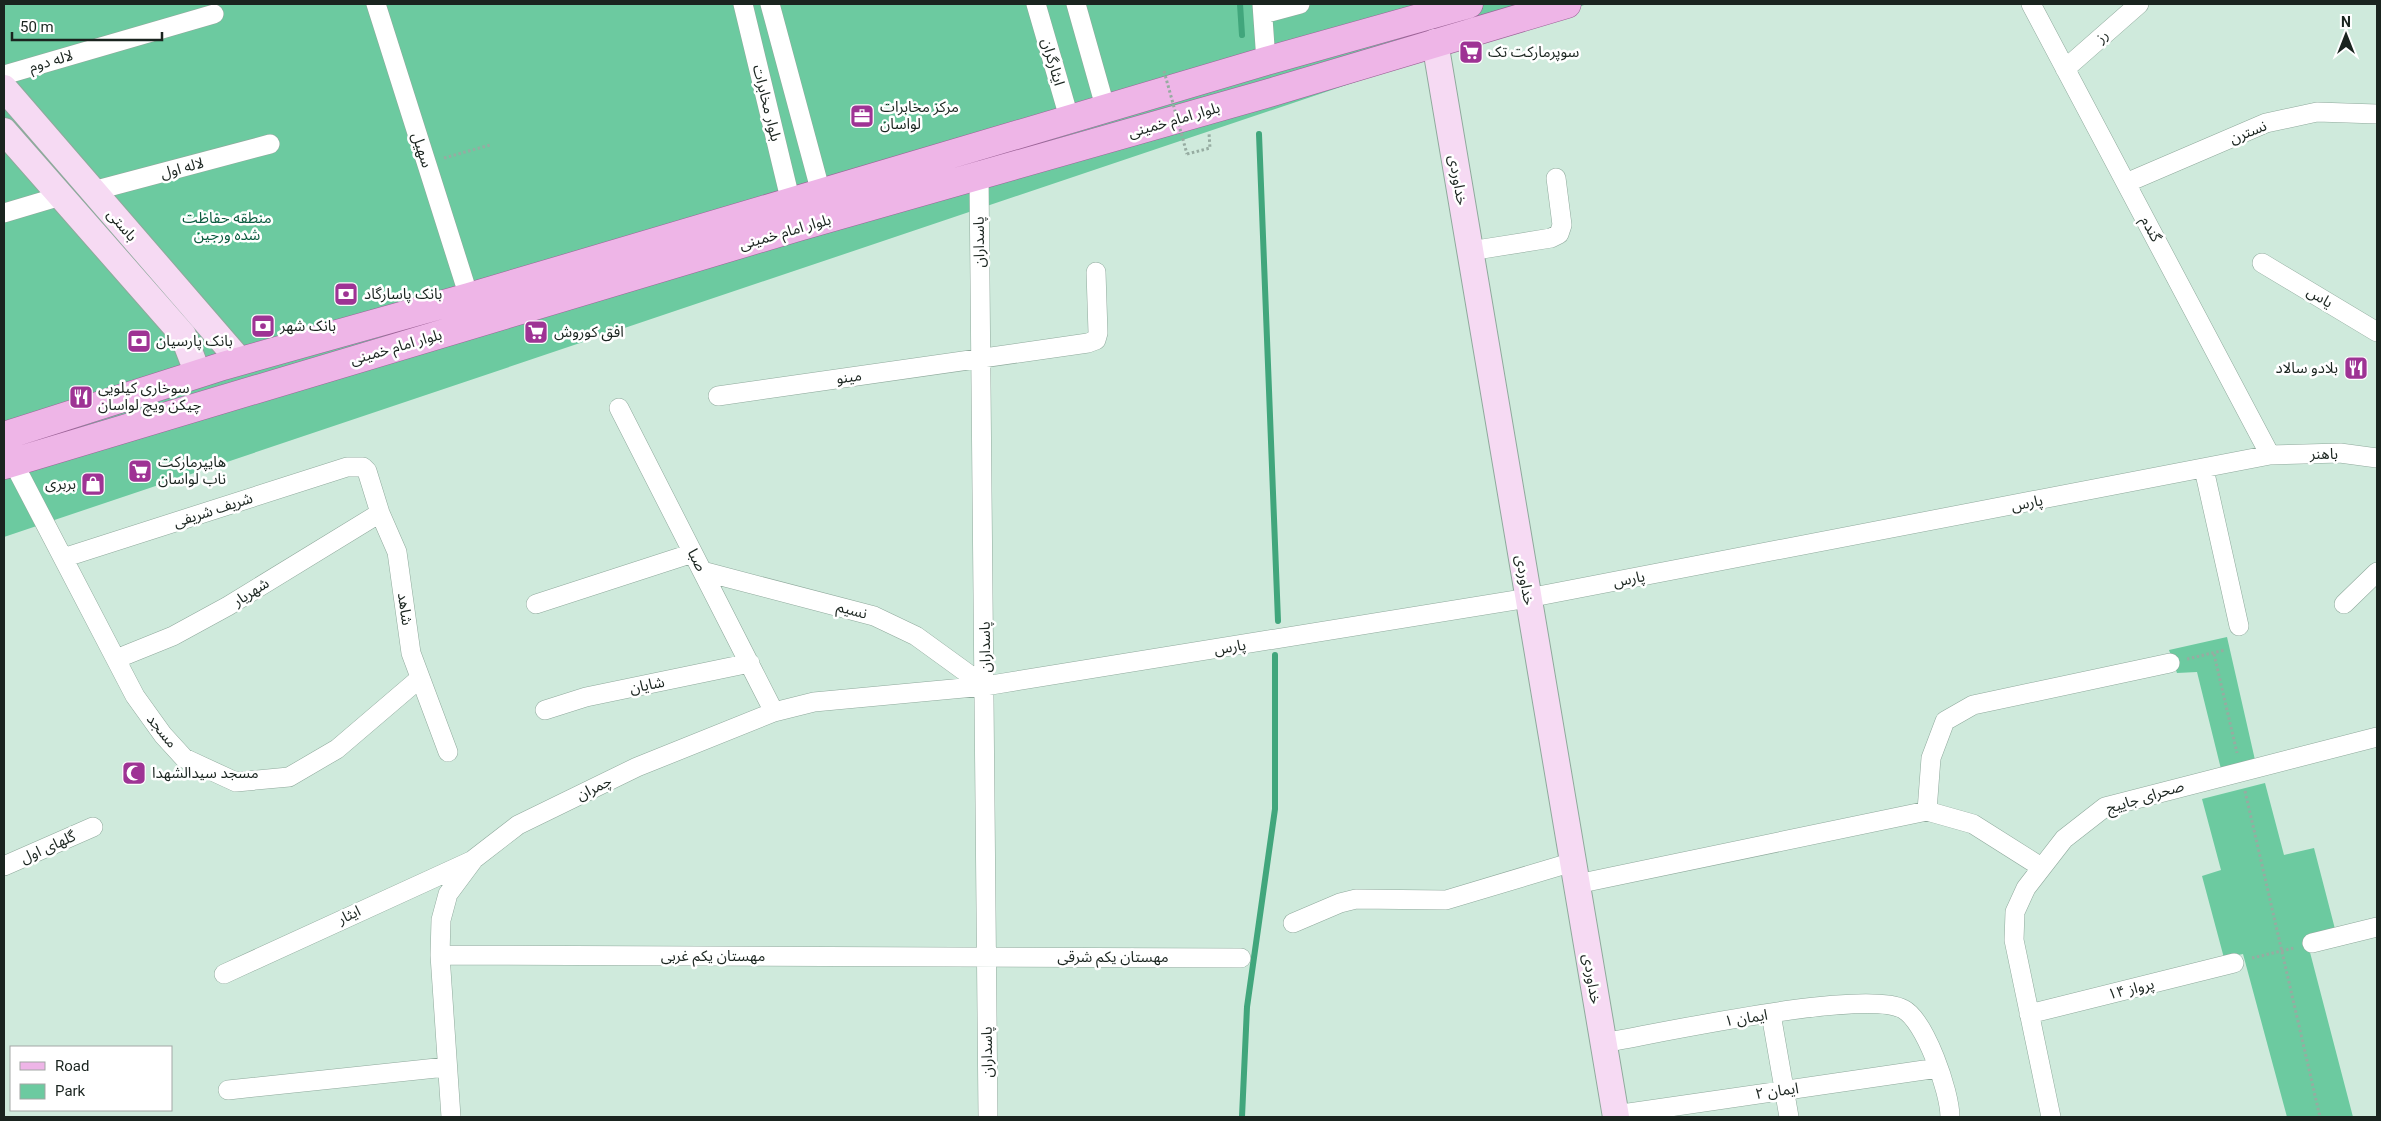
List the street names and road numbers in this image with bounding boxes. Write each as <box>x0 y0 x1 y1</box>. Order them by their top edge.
street label: رز <box>2091 26 2112 47</box>
street label: ایثارگران <box>1038 36 1068 88</box>
street label: لاله دوم <box>27 46 76 78</box>
street label: بلوار مخابرات <box>749 63 785 143</box>
street label: بلوار امام خمینی <box>1126 98 1222 144</box>
street label: نسترن <box>2227 116 2269 148</box>
street label: سهیل <box>408 130 436 170</box>
street label: خداوردی <box>1445 153 1471 207</box>
street label: لاله اول <box>158 154 206 182</box>
street label: باستی <box>103 205 141 245</box>
street label: بلوار امام خمینی <box>737 210 833 256</box>
street label: گندم <box>2135 213 2166 247</box>
street label: پاسداران <box>970 216 990 268</box>
street label: یاس <box>2304 282 2336 312</box>
street label: بلوار امام خمینی <box>348 325 444 371</box>
street label: مینو <box>835 366 863 388</box>
street label: باهنر <box>2309 445 2338 463</box>
street label: شریف شریفی <box>171 489 255 531</box>
street label: پارس <box>2010 491 2045 516</box>
street label: صبا <box>684 546 710 574</box>
street label: خداوردی <box>1512 553 1538 607</box>
street label: پارس <box>1612 567 1647 592</box>
street label: شهریار <box>229 574 273 611</box>
street label: شاهد <box>394 592 416 627</box>
street label: نسیم <box>834 597 869 625</box>
street label: پاسداران <box>976 621 996 673</box>
street label: پارس <box>1213 636 1247 660</box>
street label: شایان <box>628 673 666 697</box>
street label: مسجد <box>143 711 181 751</box>
street label: چمران <box>573 772 615 805</box>
street label: صحرای جاییج <box>2104 777 2187 820</box>
street label: گلهای اول <box>18 827 79 867</box>
street label: ایثار <box>334 902 363 929</box>
street label: مهستان یکم غربی <box>661 947 765 967</box>
street label: مهستان یکم شرقی <box>1057 948 1169 968</box>
street label: خداوردی <box>1579 953 1605 1006</box>
street label: پرواز ۱۴ <box>2106 975 2156 1005</box>
street label: ایمان ۱ <box>1723 1006 1769 1030</box>
street label: پاسداران <box>978 1026 998 1078</box>
street label: ایمان ۲ <box>1754 1079 1800 1103</box>

